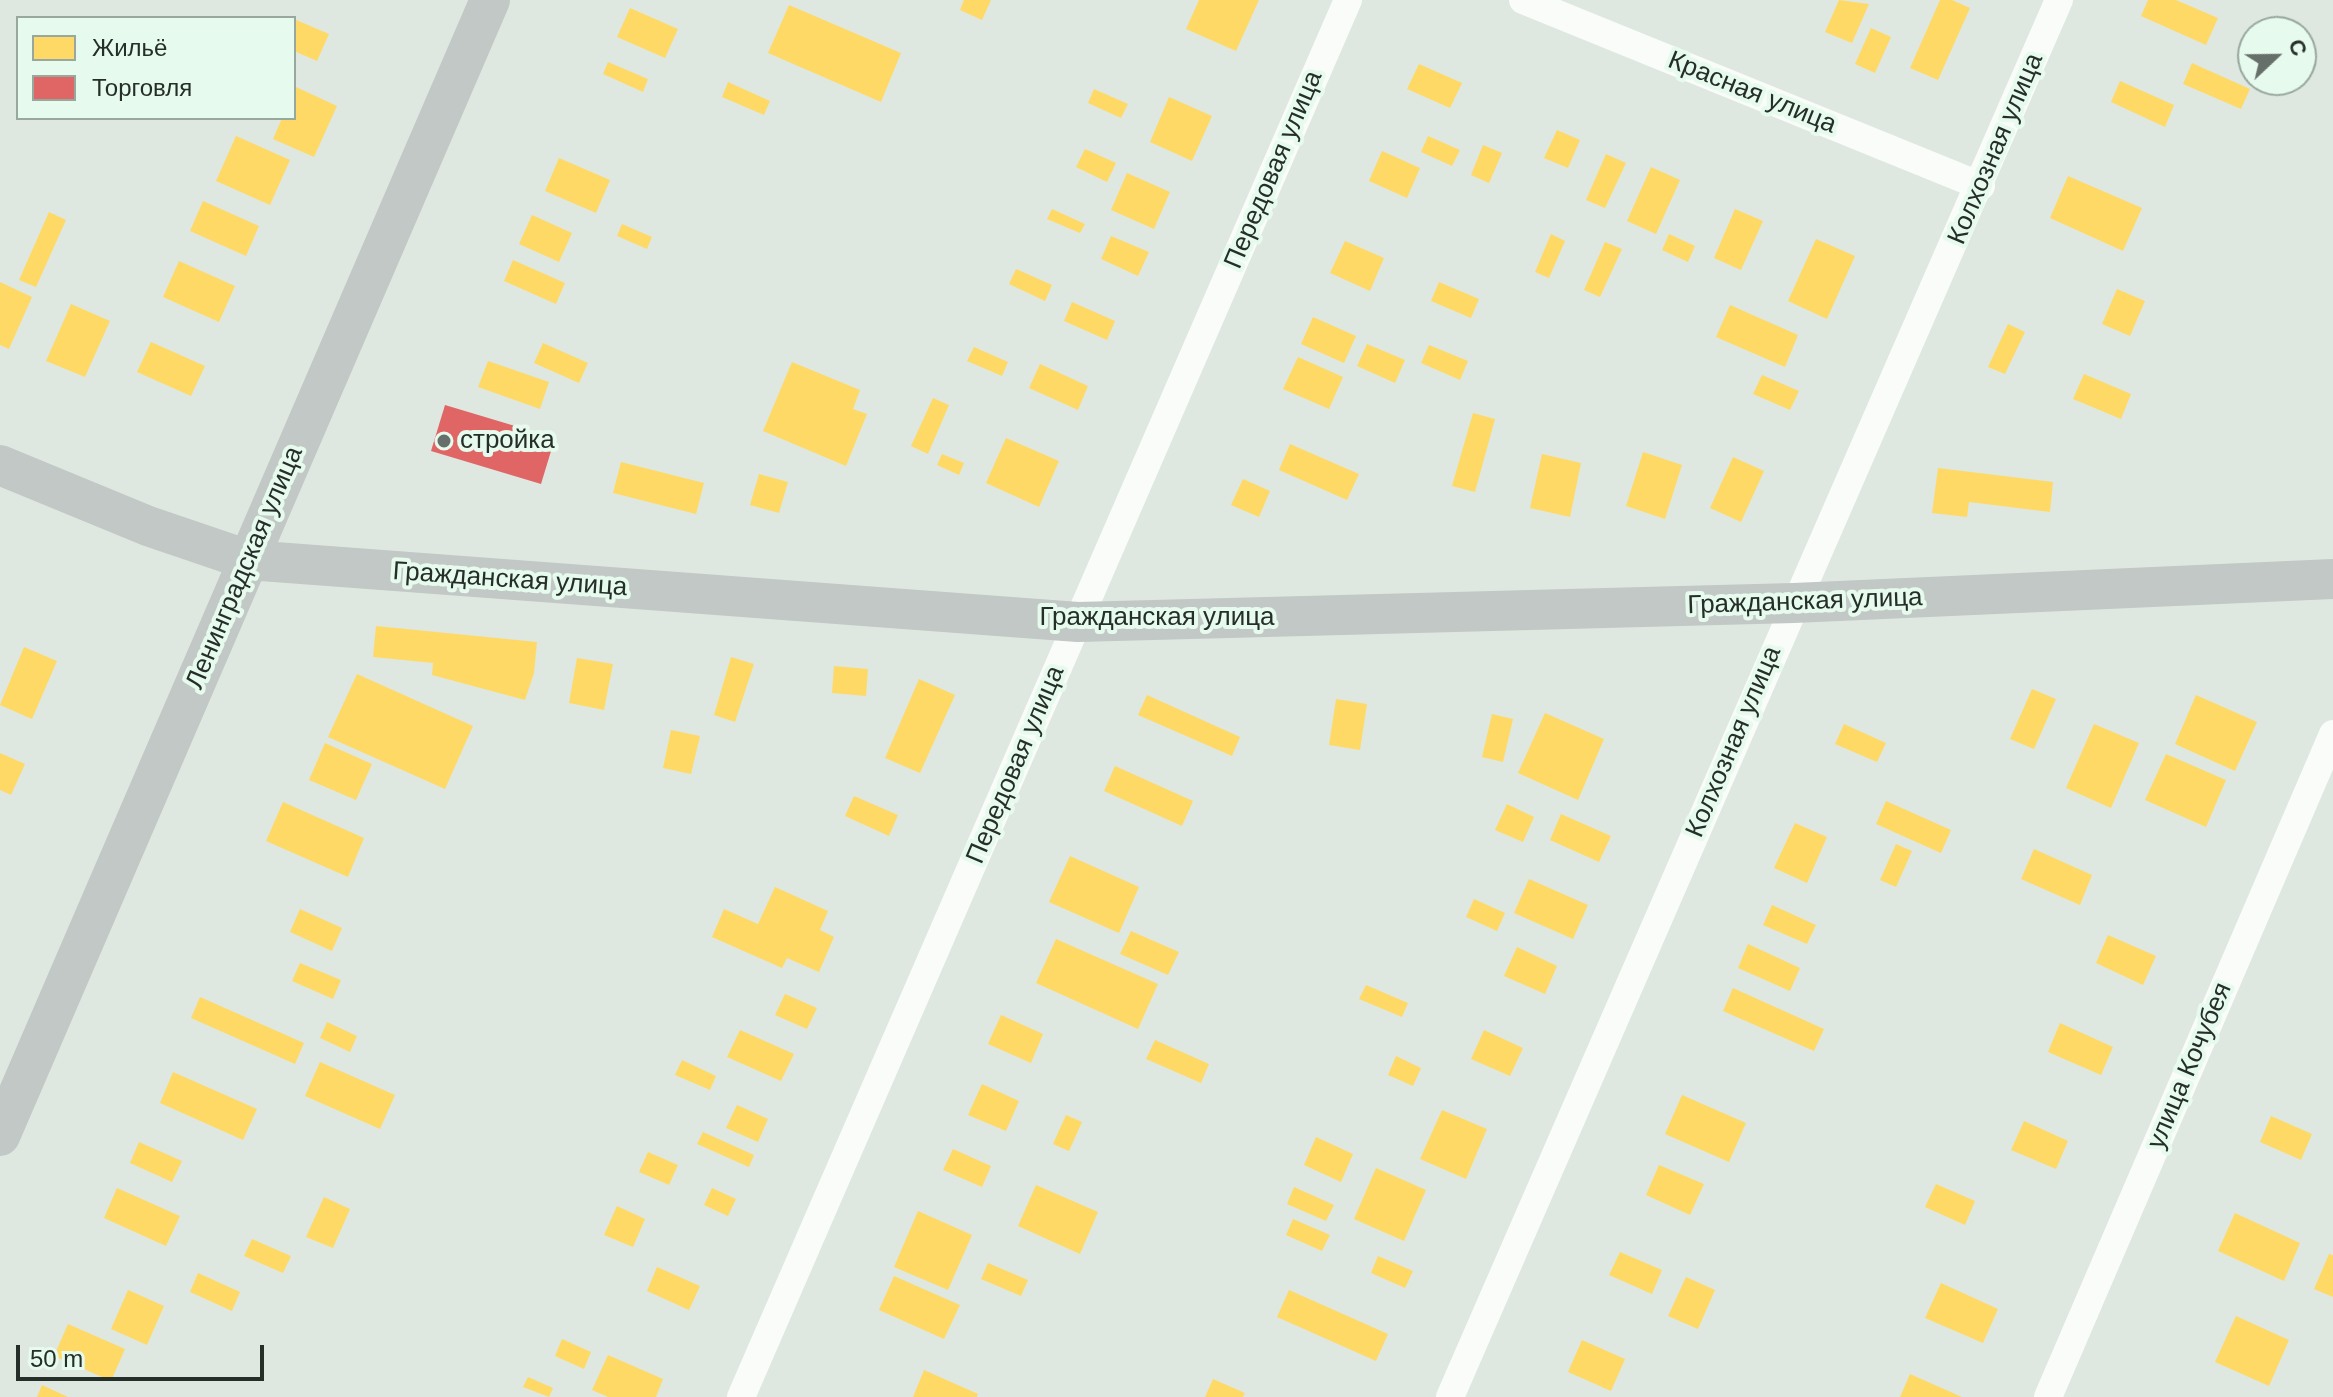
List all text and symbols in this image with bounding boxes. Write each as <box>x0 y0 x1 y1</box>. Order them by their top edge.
legend <box>16 16 296 120</box>
north arrow <box>2237 16 2317 96</box>
text: Жильё <box>92 34 167 61</box>
text: С <box>2283 36 2312 60</box>
street label: Красная улица <box>1663 45 1841 141</box>
street label: Колхозная улица <box>1942 49 2050 249</box>
street label: Передовая улица <box>1218 66 1330 274</box>
text: Торговля <box>92 74 192 101</box>
place label: стройка <box>460 425 555 457</box>
marker: стройка <box>435 432 453 450</box>
street label: Ленинградская улица <box>180 442 310 694</box>
street label: Гражданская улица <box>392 556 628 604</box>
street label: Гражданская улица <box>1687 582 1923 622</box>
street label: Гражданская улица <box>1039 602 1275 634</box>
street label: Колхозная улица <box>1680 642 1788 842</box>
street label: Передовая улица <box>960 661 1072 869</box>
street label: улица Кочубея <box>2141 978 2239 1154</box>
scale bar <box>20 1329 268 1379</box>
text: 50 m <box>30 1345 83 1372</box>

